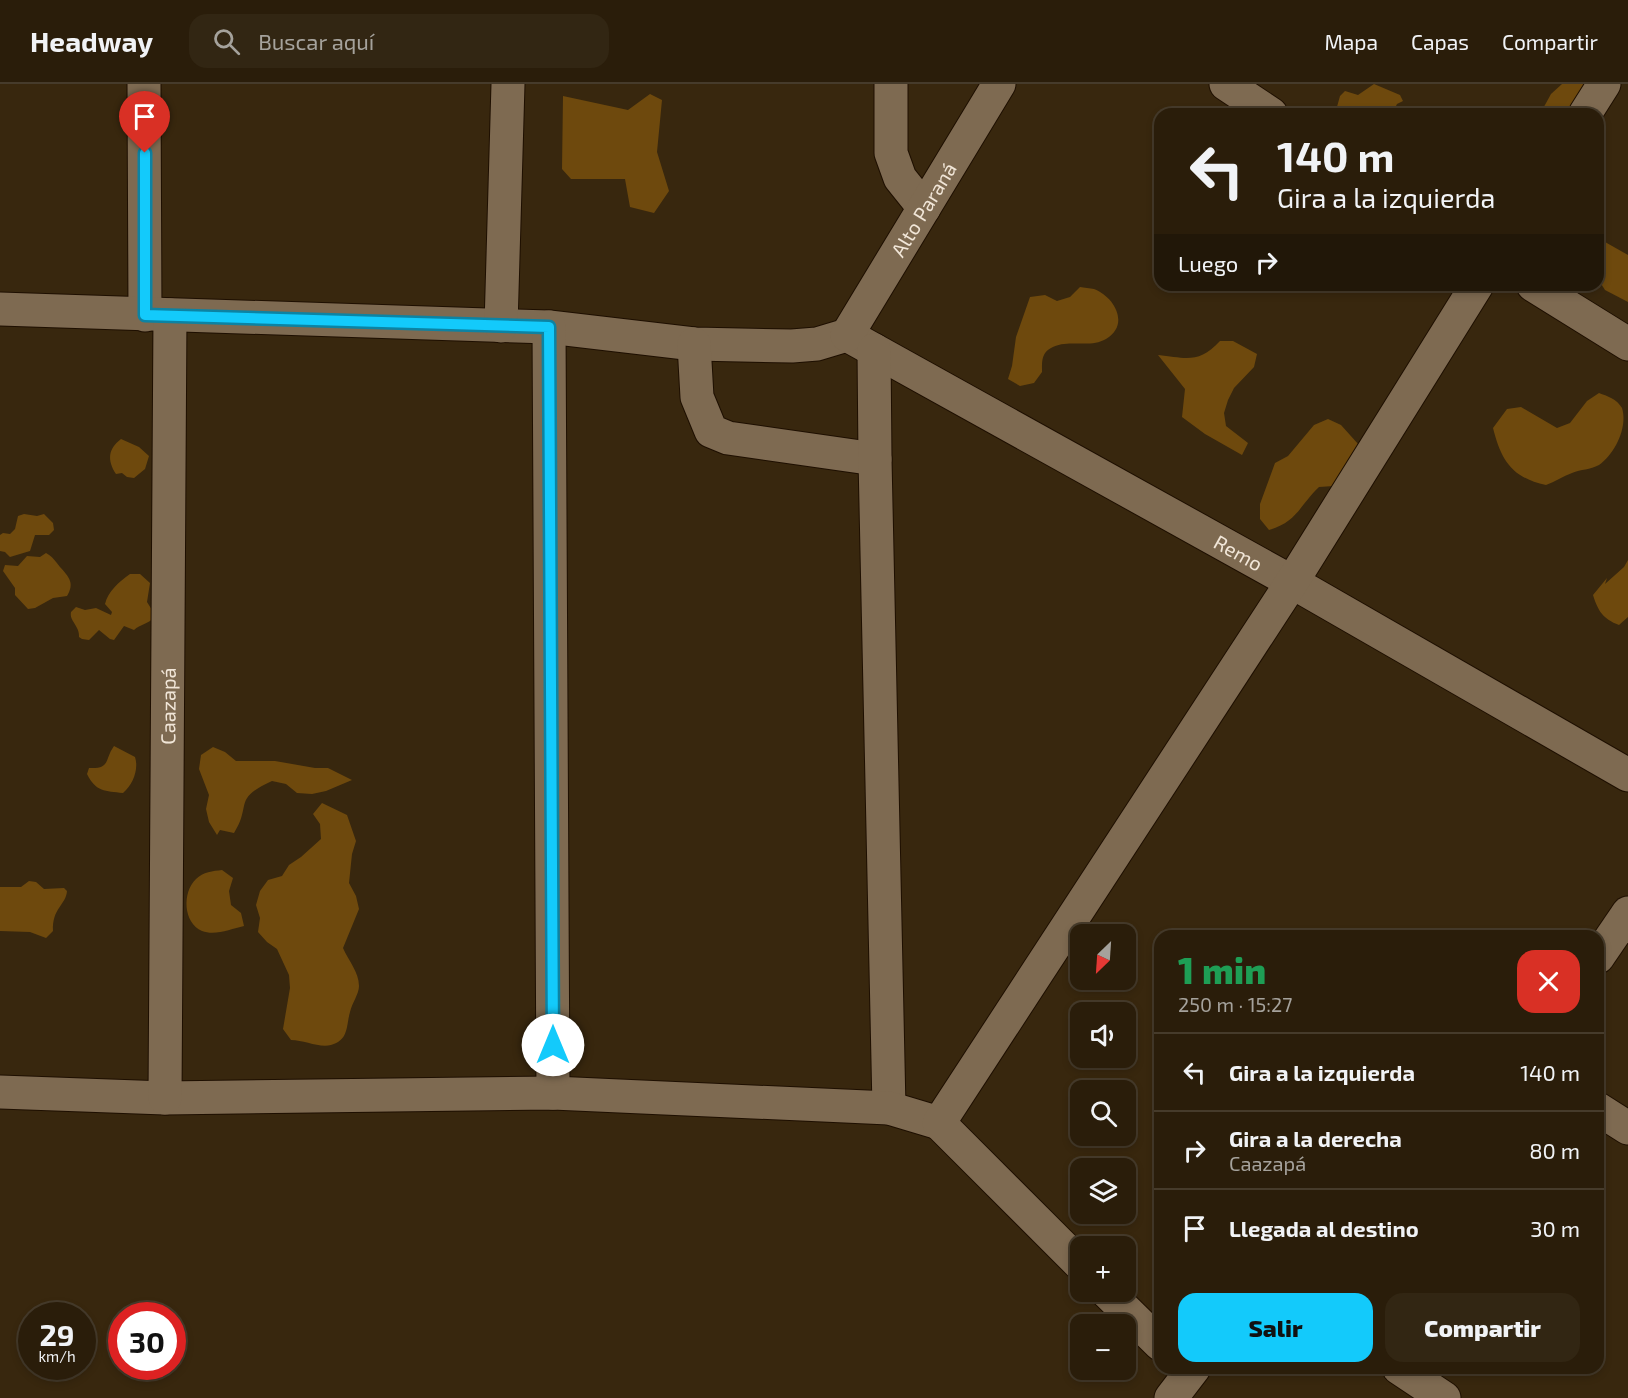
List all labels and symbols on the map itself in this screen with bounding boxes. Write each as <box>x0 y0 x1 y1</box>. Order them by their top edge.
pin <box>119 91 170 153</box>
street label: Alto Paraná <box>885 158 961 261</box>
street label: Remo <box>1210 529 1267 576</box>
street label: Caazapá <box>155 667 180 745</box>
north arrow <box>1070 924 1136 990</box>
position arrow <box>521 1013 585 1077</box>
speed limit sign: 30 <box>108 1302 186 1380</box>

